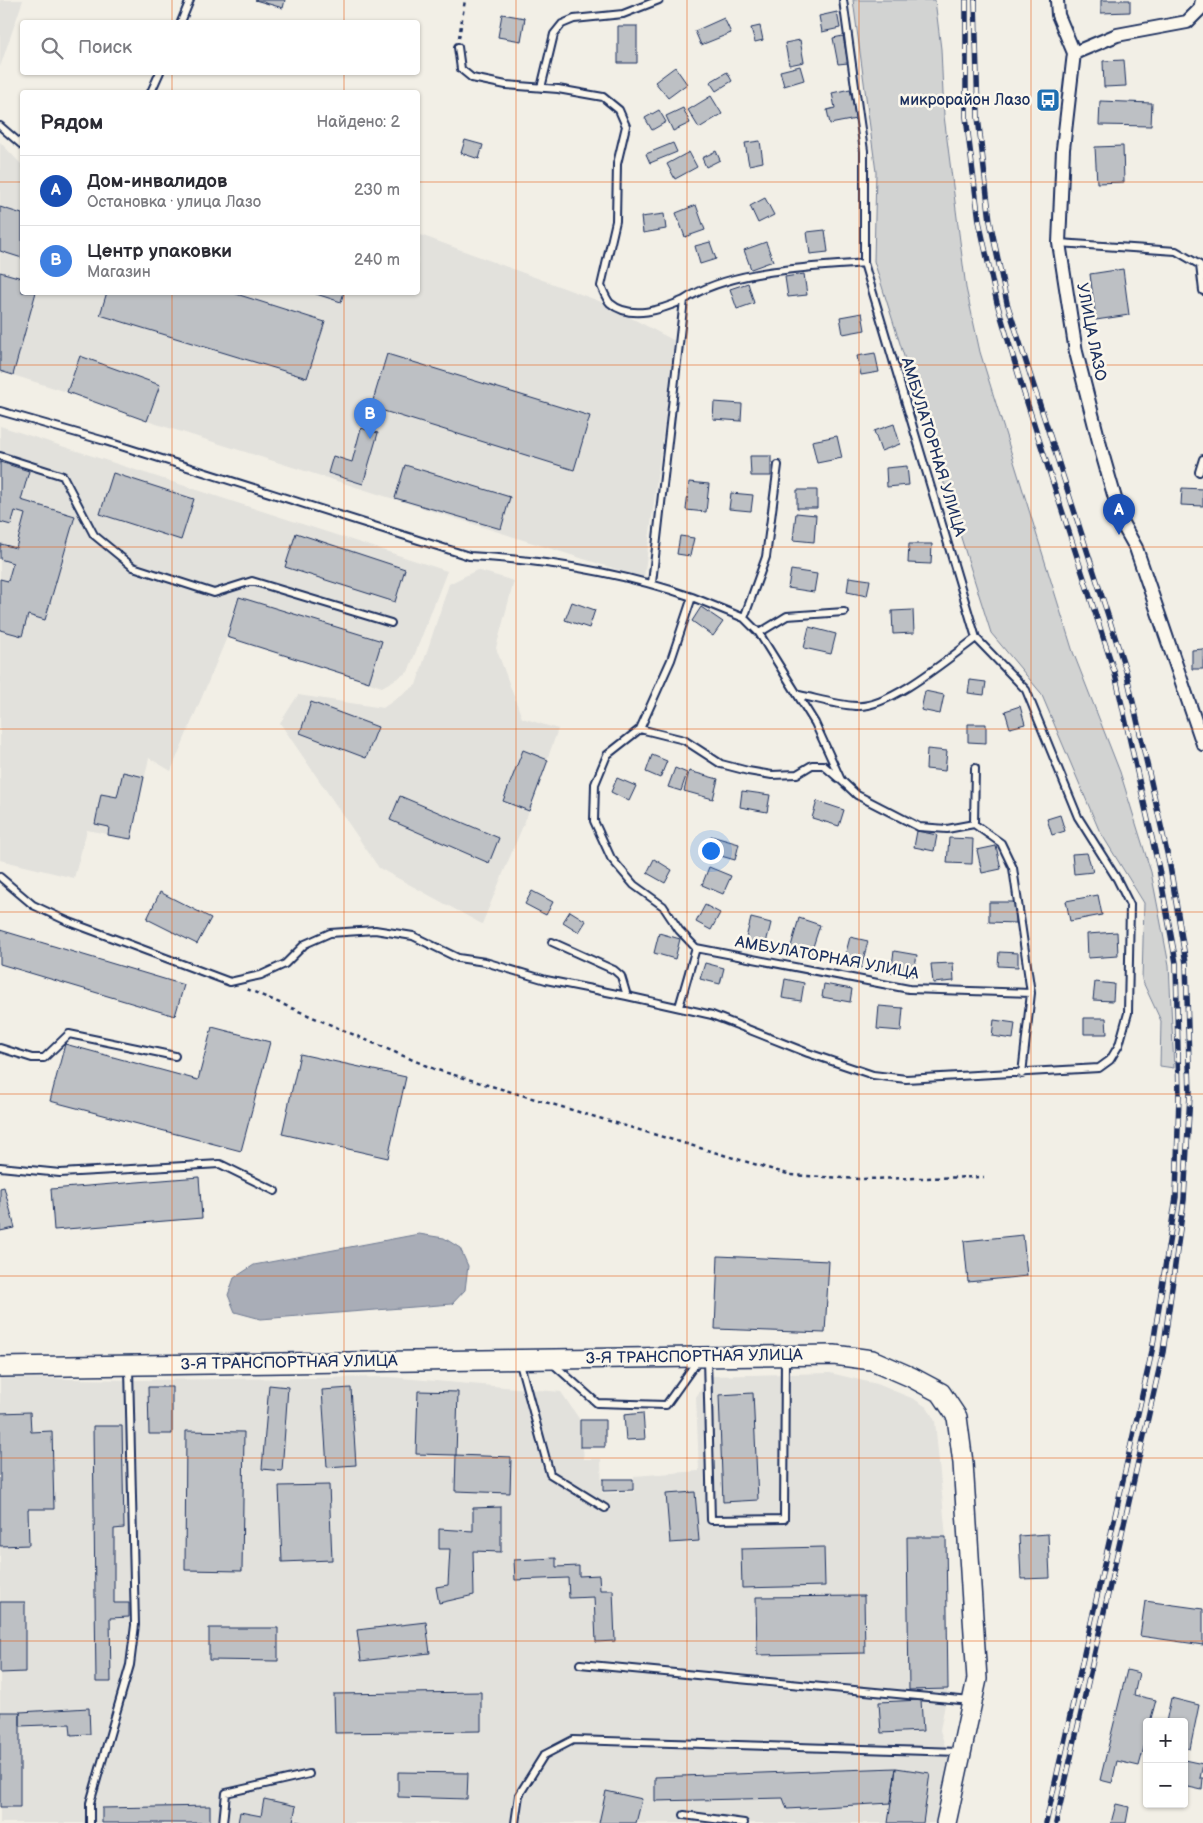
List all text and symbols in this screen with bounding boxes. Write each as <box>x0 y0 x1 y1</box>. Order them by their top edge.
search box <box>20 20 420 75</box>
icon: search <box>38 34 66 62</box>
text: Поиск <box>78 36 132 59</box>
bus stop icon: микрорайон Лазо <box>1035 87 1061 113</box>
place label: микрорайон Лазо <box>900 91 1030 110</box>
text: Рядом <box>40 110 103 135</box>
text: Найдено: 2 <box>316 113 400 132</box>
text: Дом-инвалидов <box>87 170 227 193</box>
text: A <box>51 181 61 200</box>
text: 230 m <box>354 181 400 200</box>
text: Остановка · улица Лазо <box>87 193 261 212</box>
text: Центр упаковки <box>87 240 232 263</box>
text: B <box>50 251 62 270</box>
text: 240 m <box>354 251 400 270</box>
text: Магазин <box>87 263 151 282</box>
street label: УЛИЦА ЛАЗО <box>1072 281 1110 383</box>
street label: АМБУЛАТОРНАЯ УЛИЦА <box>896 354 969 539</box>
pin: B <box>354 398 386 439</box>
pin: A <box>1103 494 1135 535</box>
your location <box>698 838 724 864</box>
street label: АМБУЛАТОРНАЯ УЛИЦА <box>733 932 921 984</box>
street label: 3-Я ТРАНСПОРТНАЯ УЛИЦА <box>585 1346 803 1368</box>
street label: 3-Я ТРАНСПОРТНАЯ УЛИЦА <box>180 1352 398 1374</box>
map controls <box>1143 1718 1188 1808</box>
button: + <box>1143 1718 1188 1763</box>
button: − <box>1143 1763 1188 1808</box>

